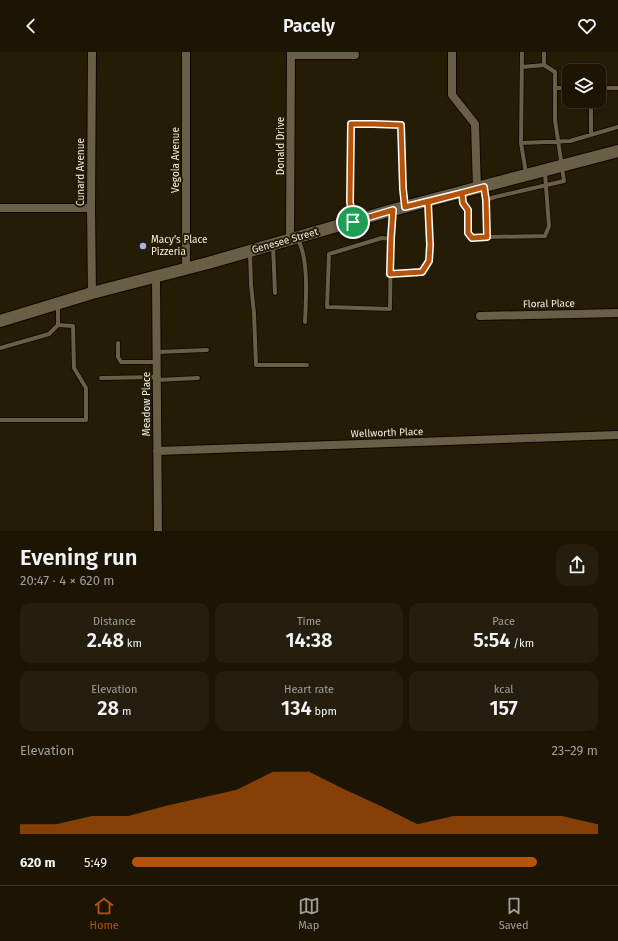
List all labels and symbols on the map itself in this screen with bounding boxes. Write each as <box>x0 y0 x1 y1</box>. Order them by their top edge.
street label: Donald Drive <box>275 117 287 175</box>
street label: Vegola Avenue <box>170 127 182 193</box>
street label: Cunard Avenue <box>75 138 87 206</box>
pin <box>336 205 370 239</box>
street label: Genesee Street <box>250 226 320 256</box>
place label: Macy’s Place Pizzeria <box>151 234 207 258</box>
marker: Macy’s Place Pizzeria <box>138 241 148 251</box>
street label: Floral Place <box>523 298 575 310</box>
street label: Meadow Place <box>141 372 153 436</box>
street label: Wellworth Place <box>351 426 423 440</box>

